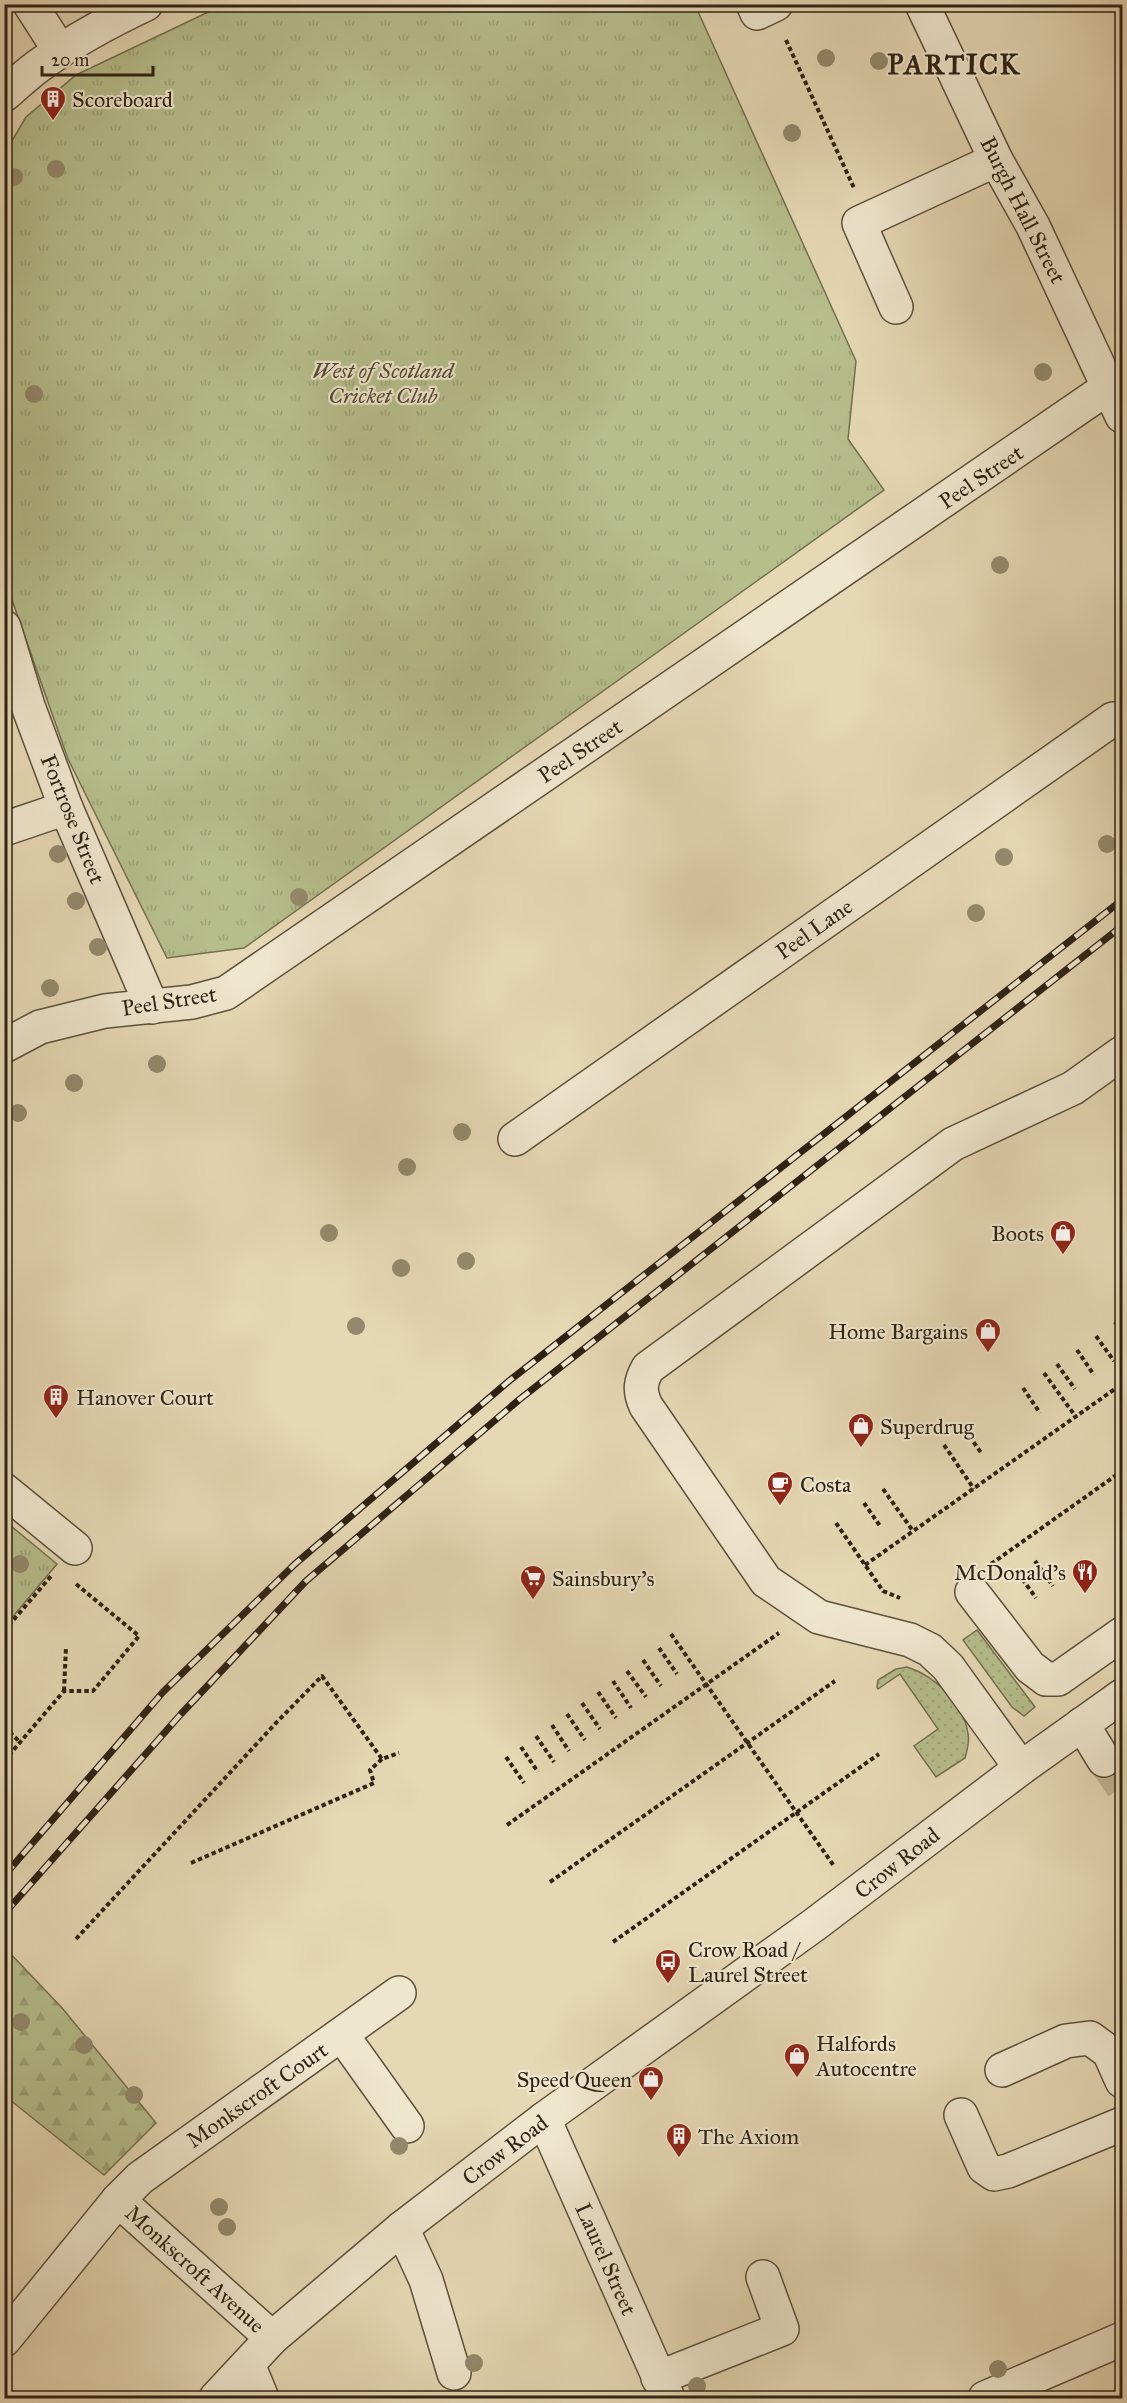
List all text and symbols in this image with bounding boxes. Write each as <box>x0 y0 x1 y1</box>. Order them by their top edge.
scale bar <box>42 39 153 77</box>
district label: PARTICK <box>887 47 1021 82</box>
text: 20 m <box>51 49 89 71</box>
building icon: Scoreboard <box>38 84 68 122</box>
place label: Scoreboard <box>72 86 173 113</box>
street label: Burgh Hall Street <box>974 132 1072 288</box>
park label: West of Scotland Cricket Club <box>312 357 455 409</box>
street label: Peel Street <box>934 439 1028 515</box>
street label: Peel Street <box>533 713 627 789</box>
street label: Fortrose Street <box>35 750 111 888</box>
street label: Peel Lane <box>770 893 858 965</box>
street label: Peel Street <box>120 980 219 1022</box>
shop icon: Boots <box>1048 1218 1078 1256</box>
place label: Boots <box>991 1220 1044 1247</box>
shop icon: Home Bargains <box>973 1316 1003 1354</box>
place label: Home Bargains <box>828 1318 968 1345</box>
building icon: Hanover Court <box>41 1382 71 1420</box>
place label: Hanover Court <box>76 1384 214 1411</box>
shop icon: Superdrug <box>846 1411 876 1449</box>
place label: Superdrug <box>880 1413 975 1440</box>
cafe icon: Costa <box>765 1469 795 1507</box>
place label: Costa <box>800 1471 852 1498</box>
restaurant icon: McDonald's <box>1070 1557 1100 1595</box>
place label: McDonald's <box>954 1559 1066 1586</box>
supermarket icon: Sainsbury's <box>518 1563 548 1601</box>
place label: Sainsbury's <box>552 1565 655 1592</box>
street label: Crow Road <box>849 1821 945 1905</box>
place label: Crow Road / Laurel Street <box>688 1936 808 1988</box>
bus stop icon: Crow Road / Laurel Street <box>653 1947 683 1985</box>
place label: Halfords Autocentre <box>815 2030 917 2082</box>
street label: Monkscroft Court <box>181 2036 333 2154</box>
shop icon: Halfords Autocentre <box>782 2041 812 2079</box>
shop icon: Speed Queen <box>636 2064 666 2102</box>
place label: Speed Queen <box>517 2066 632 2093</box>
street label: Crow Road <box>457 2109 553 2191</box>
building icon: The Axiom <box>664 2121 694 2159</box>
place label: The Axiom <box>698 2123 800 2150</box>
street label: Monkscroft Avenue <box>120 2199 270 2339</box>
street label: Laurel Street <box>569 2199 643 2319</box>

